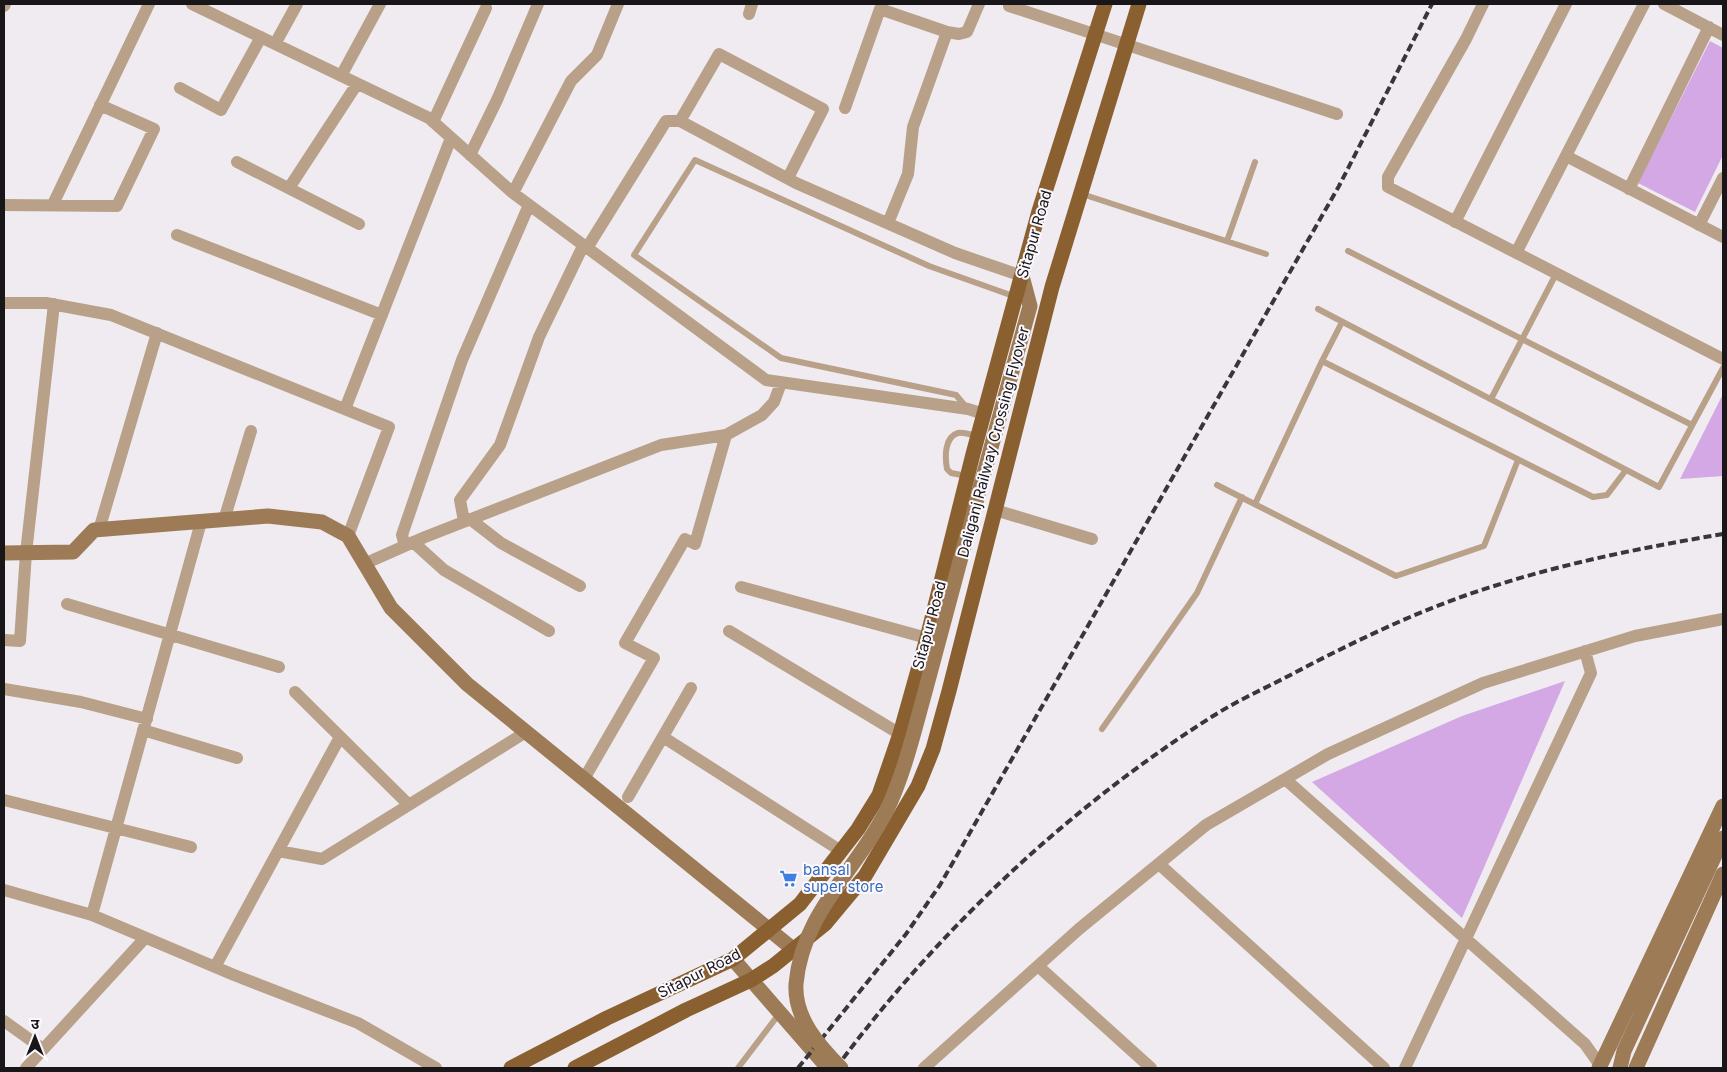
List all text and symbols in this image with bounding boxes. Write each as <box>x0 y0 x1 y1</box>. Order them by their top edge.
street label: Sitapur Road <box>1012 188 1056 280</box>
street label: Daliganj Railway Crossing Flyover <box>953 324 1033 560</box>
street label: Sitapur Road <box>908 579 950 671</box>
place label: bansal super store <box>803 860 883 896</box>
supermarket icon: bansal super store <box>779 868 799 888</box>
street label: Sitapur Road <box>654 944 744 1002</box>
north arrow <box>10 1012 60 1062</box>
text: उ <box>31 1015 40 1032</box>

